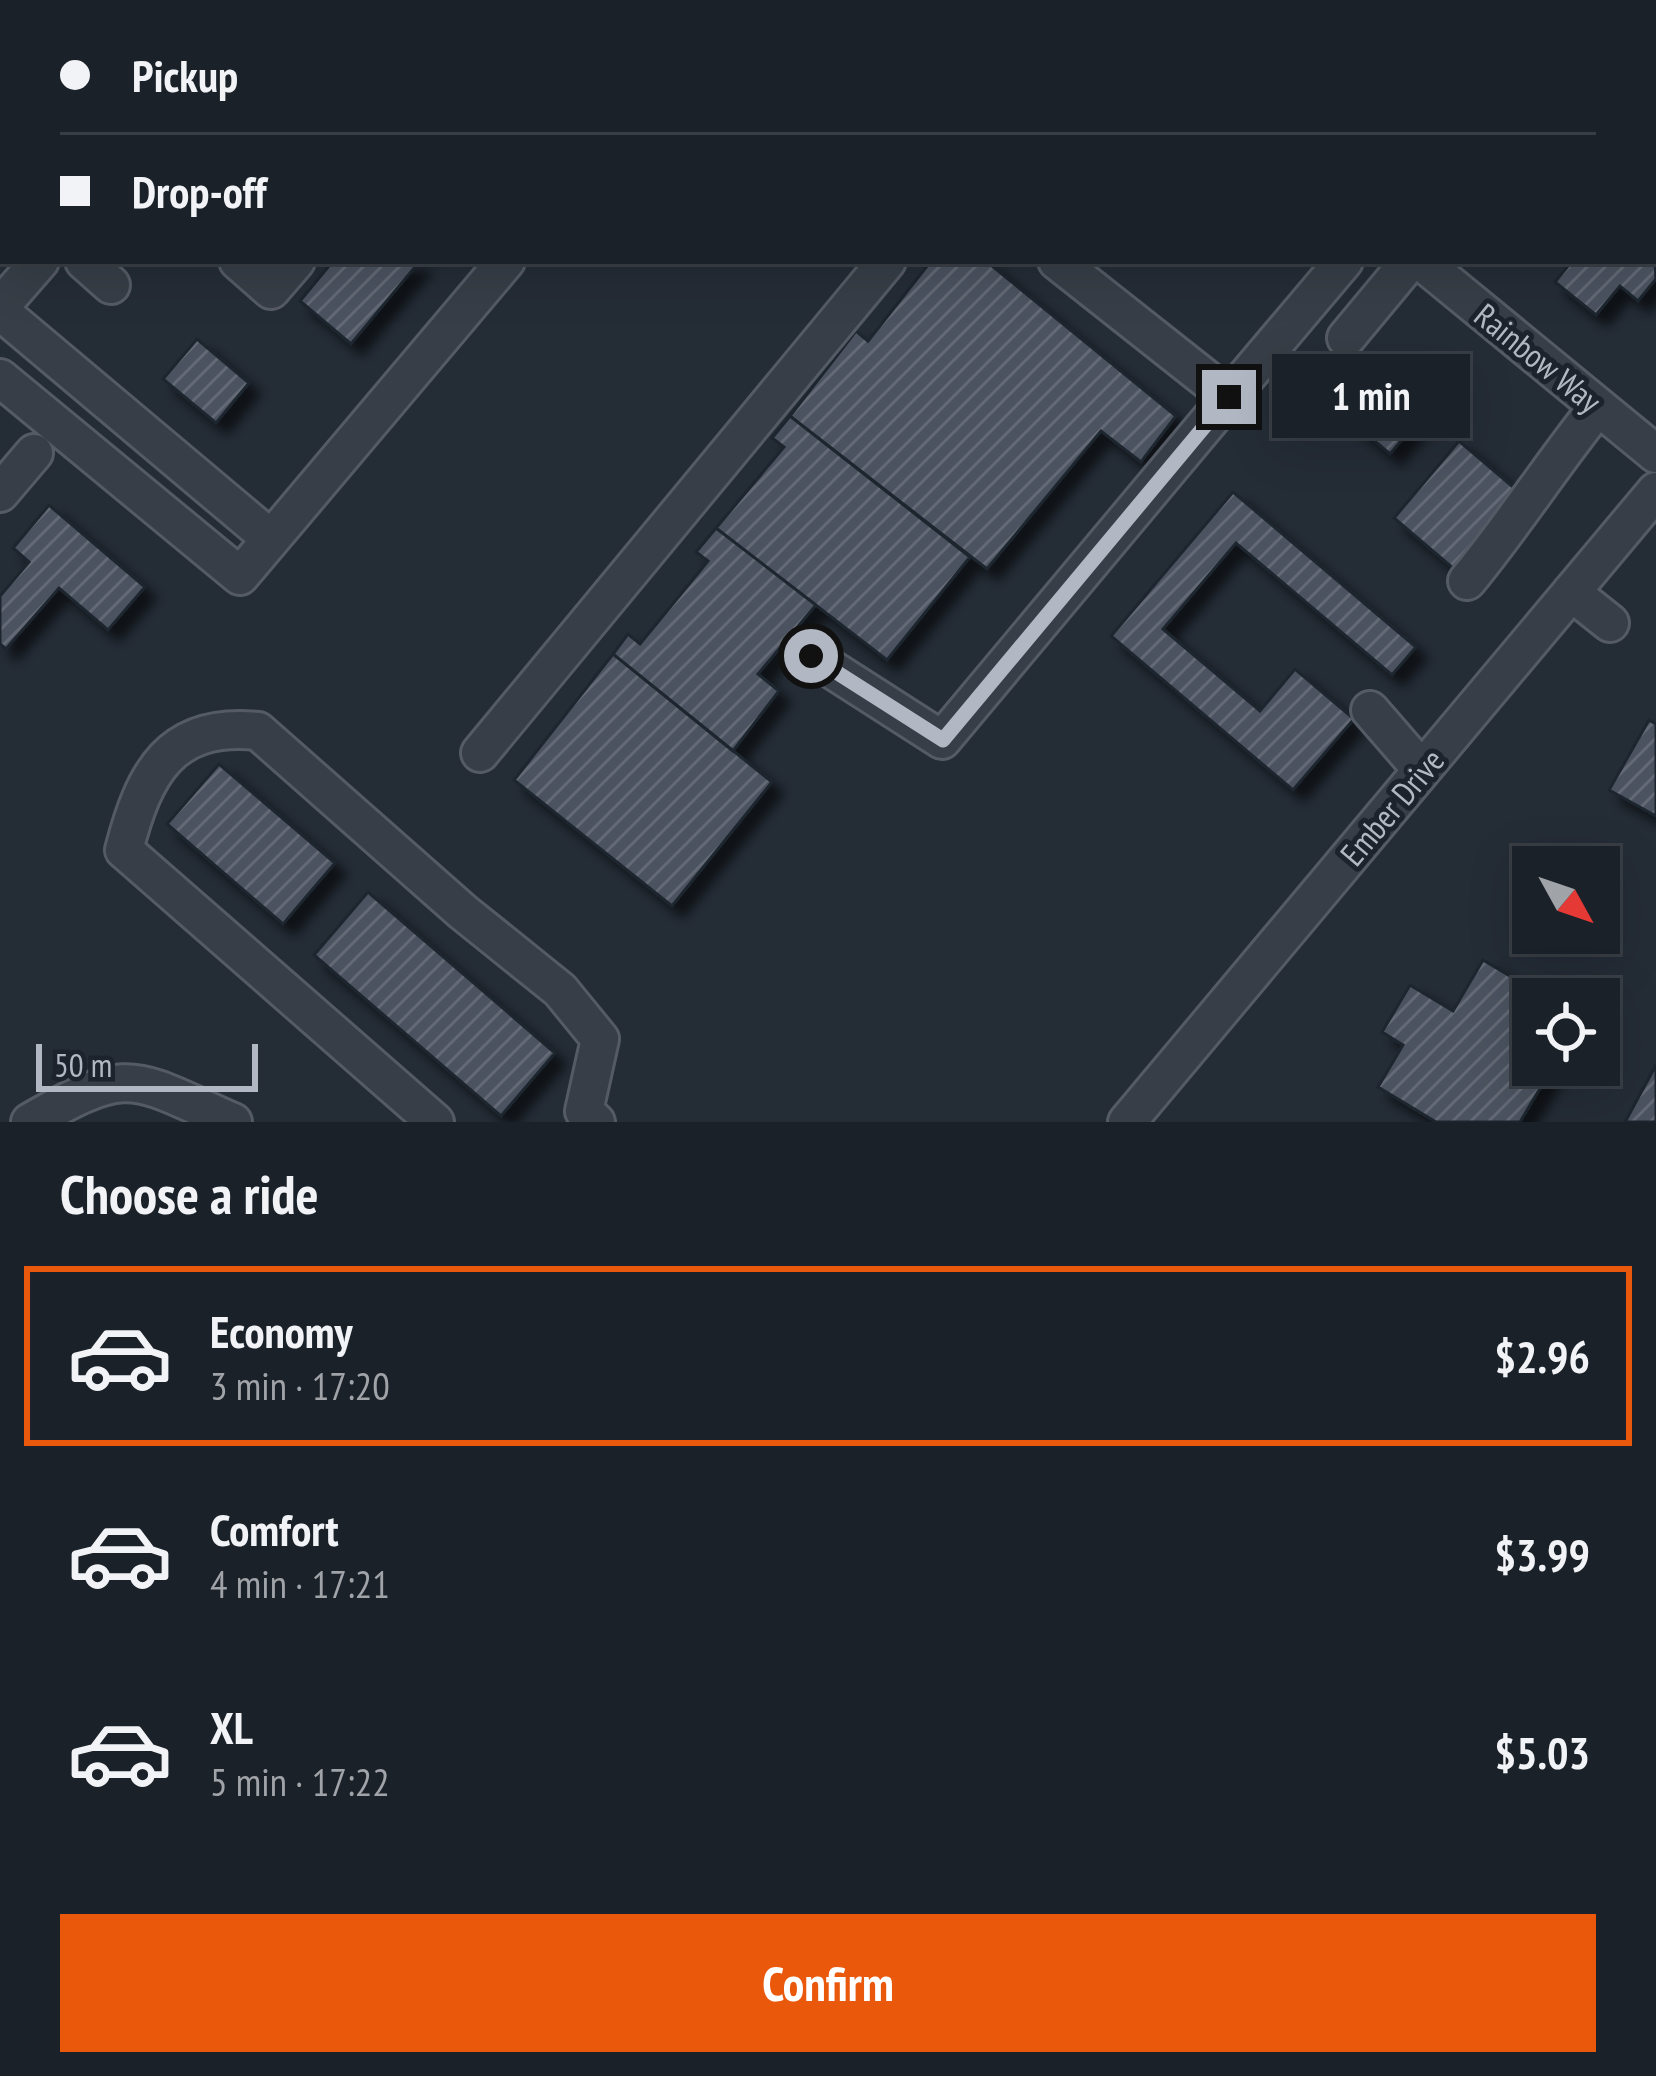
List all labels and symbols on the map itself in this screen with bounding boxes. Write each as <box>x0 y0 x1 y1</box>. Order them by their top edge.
street label: Rainbow Way <box>1466 293 1611 422</box>
callout: 1 min <box>1271 355 1469 439</box>
route end <box>1202 370 1256 424</box>
route start <box>784 629 838 683</box>
street label: Ember Drive <box>1330 739 1453 874</box>
north arrow <box>1512 846 1620 954</box>
scale bar <box>36 1038 258 1091</box>

